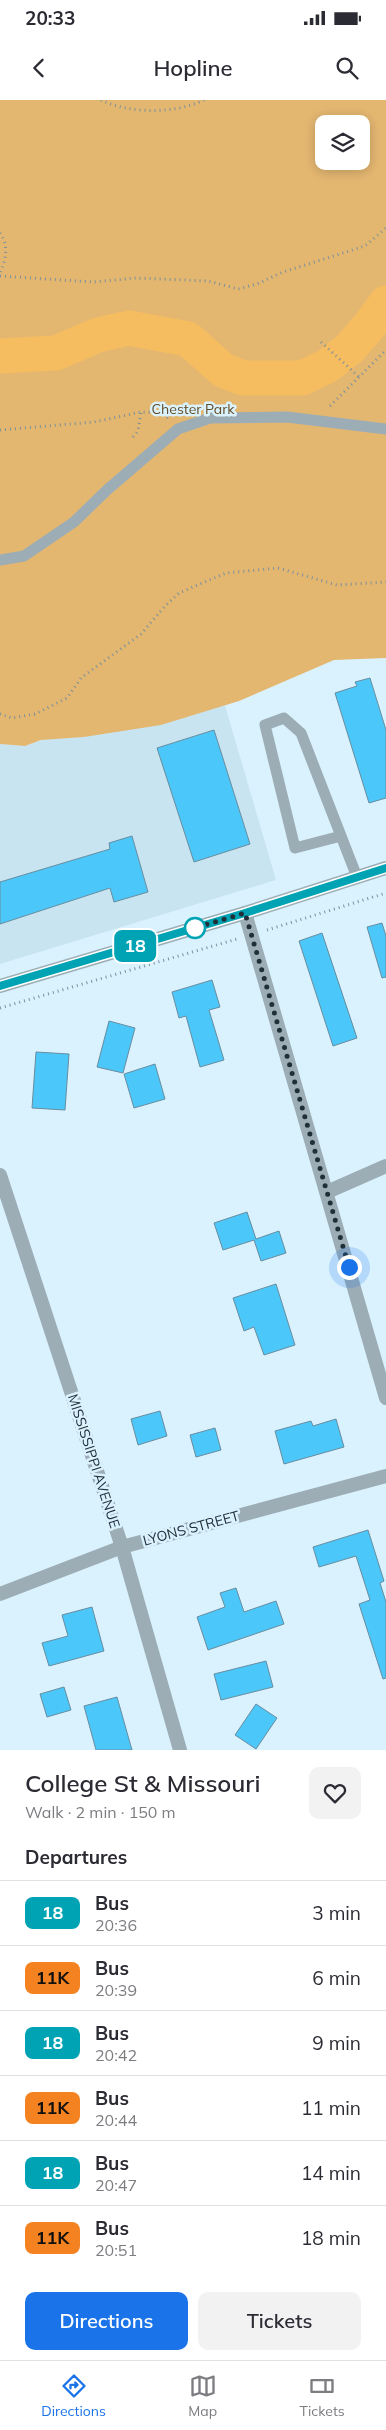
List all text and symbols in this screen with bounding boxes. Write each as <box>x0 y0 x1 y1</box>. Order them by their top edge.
text: 20:33 <box>25 6 75 30</box>
icon: back <box>25 54 53 82</box>
text: Hopline <box>153 54 233 82</box>
icon: search <box>333 54 361 82</box>
map controls <box>315 115 370 170</box>
button: layers <box>315 115 370 170</box>
park label: Chester Park <box>152 400 235 418</box>
unlabelled marker <box>184 917 206 939</box>
line badge: 18 <box>112 930 158 962</box>
text: 18 <box>124 934 146 957</box>
your location <box>337 1255 362 1280</box>
street label: MISSISSIPPI AVENUE <box>64 1392 124 1530</box>
street label: LYONS STREET <box>141 1506 242 1549</box>
button: heart <box>309 1767 361 1819</box>
text: College St & Missouri <box>25 1768 260 1798</box>
text: Walk · 2 min · 150 m <box>25 1802 176 1822</box>
text: Departures <box>25 1845 127 1869</box>
text: Bus <box>95 1891 129 1915</box>
text: 18 <box>42 1901 63 1924</box>
text: 3 min <box>312 1901 361 1925</box>
text: 20:36 <box>95 1915 137 1935</box>
text: Bus <box>95 1956 129 1980</box>
text: 11K <box>36 1966 69 1989</box>
text: 6 min <box>312 1966 361 1990</box>
text: 20:39 <box>95 1980 137 2000</box>
text: Bus <box>95 2021 129 2045</box>
text: 18 <box>42 2031 63 2054</box>
text: 9 min <box>312 2031 361 2055</box>
text: 20:42 <box>95 2045 137 2065</box>
text: Bus <box>95 2086 129 2110</box>
text: 11K <box>36 2096 69 2119</box>
text: 11 min <box>301 2096 361 2120</box>
text: 20:44 <box>95 2110 137 2130</box>
text: Bus <box>95 2151 129 2175</box>
text: 18 <box>42 2161 63 2184</box>
text: 14 min <box>301 2161 361 2185</box>
text: 20:47 <box>95 2175 137 2195</box>
text: Bus <box>95 2216 129 2240</box>
text: 11K <box>36 2226 69 2249</box>
text: 18 min <box>301 2226 361 2250</box>
text: 20:51 <box>95 2240 137 2260</box>
button: Directions <box>25 2292 188 2350</box>
button: Tickets <box>198 2292 361 2350</box>
tab: Directions <box>41 2372 106 2420</box>
tab: Map <box>188 2372 217 2420</box>
tab: Tickets <box>300 2372 345 2420</box>

